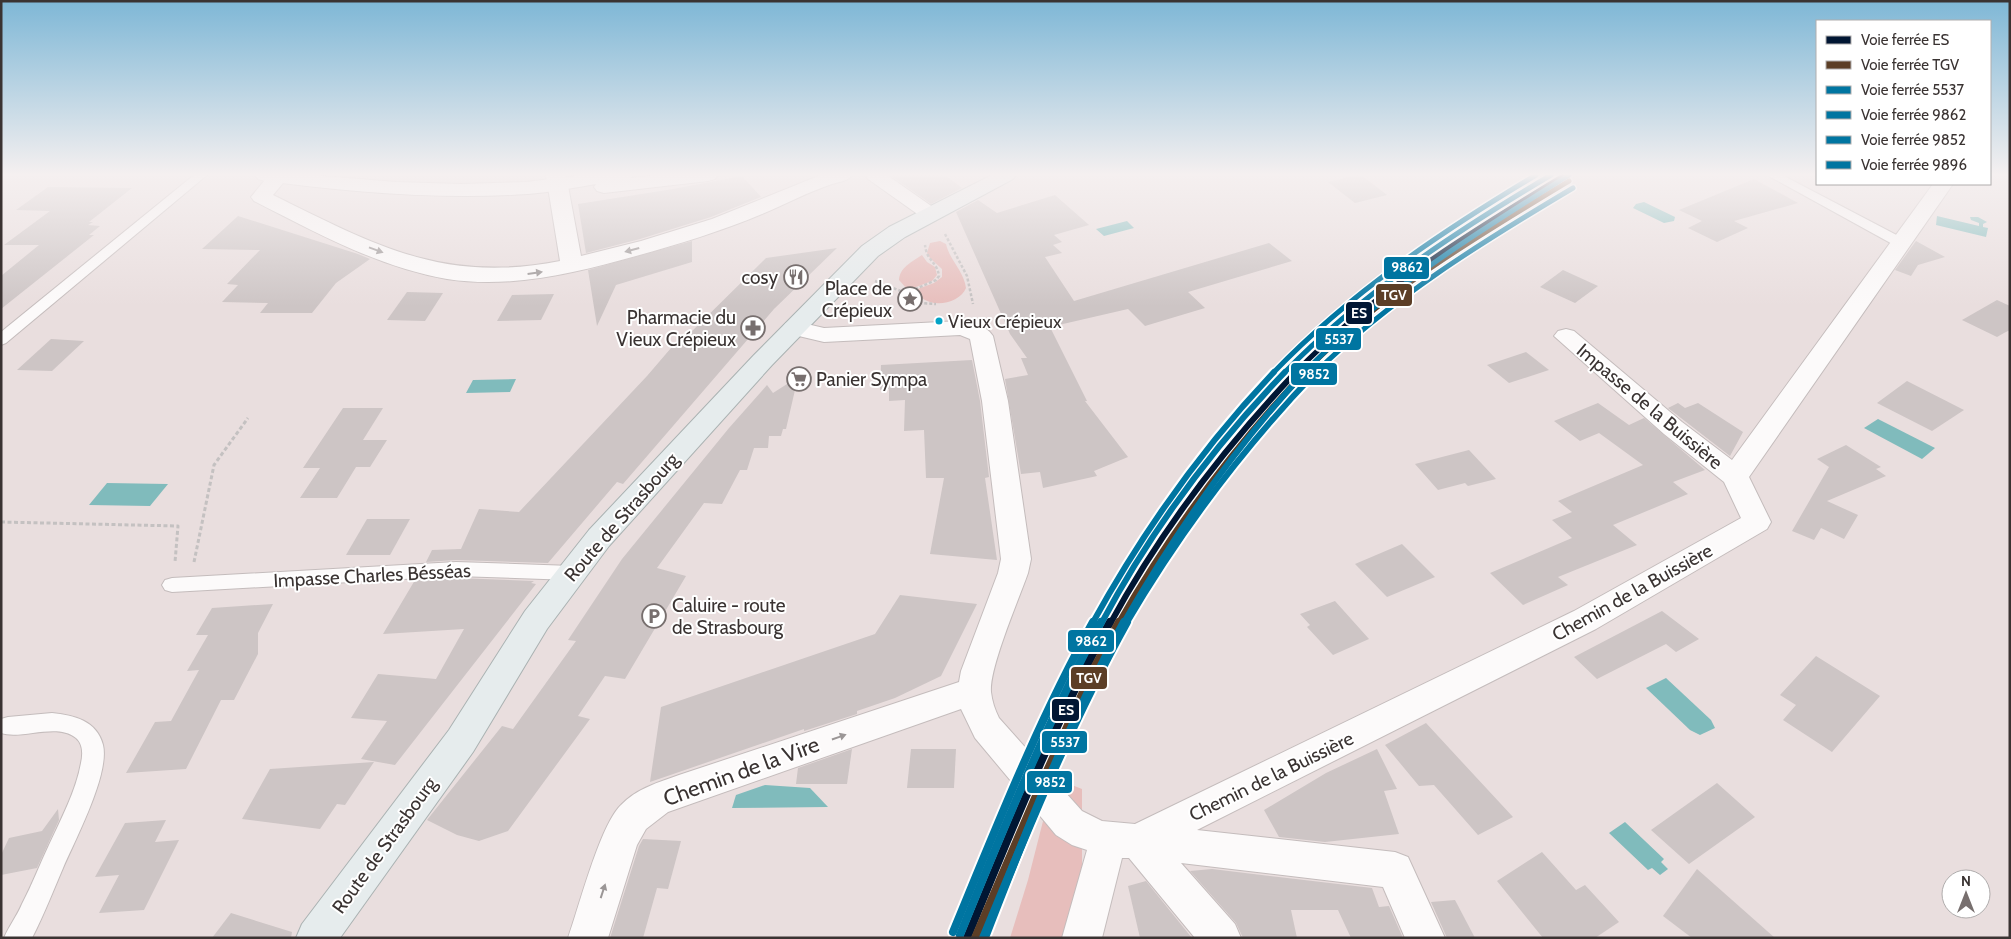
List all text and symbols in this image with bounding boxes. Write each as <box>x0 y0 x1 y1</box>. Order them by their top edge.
legend <box>1816 20 1991 185</box>
text: Voie ferrée ES <box>1861 31 1950 49</box>
text: Voie ferrée TGV <box>1861 56 1960 74</box>
text: Voie ferrée 5537 <box>1861 81 1965 99</box>
text: Voie ferrée 9862 <box>1861 106 1966 124</box>
text: Voie ferrée 9852 <box>1861 131 1966 149</box>
text: Voie ferrée 9896 <box>1861 156 1967 174</box>
one-way arrow <box>369 246 384 254</box>
one-way arrow <box>624 246 639 254</box>
line badge: 9862 <box>1383 256 1430 280</box>
text: 9862 <box>1391 258 1423 276</box>
restaurant icon: cosy <box>783 264 809 290</box>
place label: cosy <box>742 266 778 289</box>
one-way arrow <box>527 269 543 277</box>
place label: Place de Crépieux <box>822 277 892 322</box>
line badge: TGV <box>1375 283 1413 307</box>
place icon: Place de Crépieux <box>897 286 923 312</box>
text: TGV <box>1381 286 1407 304</box>
line badge: ES <box>1345 301 1373 325</box>
text: ES <box>1351 304 1367 322</box>
place label: Pharmacie du Vieux Crépieux <box>616 306 736 351</box>
place label: Vieux Crépieux <box>948 311 1062 333</box>
pharmacy icon: Pharmacie du Vieux Crépieux <box>740 315 766 341</box>
marker: Vieux Crépieux <box>934 316 944 326</box>
line badge: 5537 <box>1315 327 1362 351</box>
text: 5537 <box>1324 330 1355 348</box>
street label: Impasse de la Buissière <box>1572 339 1728 474</box>
line badge: 9852 <box>1290 362 1338 386</box>
text: 9852 <box>1298 365 1330 383</box>
supermarket icon: Panier Sympa <box>786 366 812 392</box>
place label: Panier Sympa <box>816 368 927 391</box>
street label: Route de Strasbourg <box>559 448 684 586</box>
street label: Chemin de la Buissière <box>1548 539 1717 646</box>
street label: Impasse Charles Bésséas <box>273 559 471 592</box>
place label: Caluire - route de Strasbourg <box>672 594 786 639</box>
parking icon: Caluire - route de Strasbourg <box>641 603 667 629</box>
line badge: 9862 <box>1067 629 1115 653</box>
text: 9862 <box>1075 632 1107 650</box>
line badge: TGV <box>1070 666 1108 690</box>
text: TGV <box>1076 669 1102 687</box>
line badge: ES <box>1051 698 1080 722</box>
text: ES <box>1058 701 1074 719</box>
street label: Chemin de la Buissière <box>1185 727 1357 826</box>
line badge: 5537 <box>1041 730 1088 754</box>
street label: Chemin de la Vire <box>659 731 823 812</box>
one-way arrow <box>832 732 847 740</box>
text: 5537 <box>1050 733 1081 751</box>
line badge: 9852 <box>1026 770 1073 794</box>
street label: Route de Strasbourg <box>327 772 442 918</box>
text: 9852 <box>1034 773 1066 791</box>
north arrow <box>1941 869 1991 919</box>
text: N <box>1961 872 1971 890</box>
one-way arrow <box>600 884 608 899</box>

